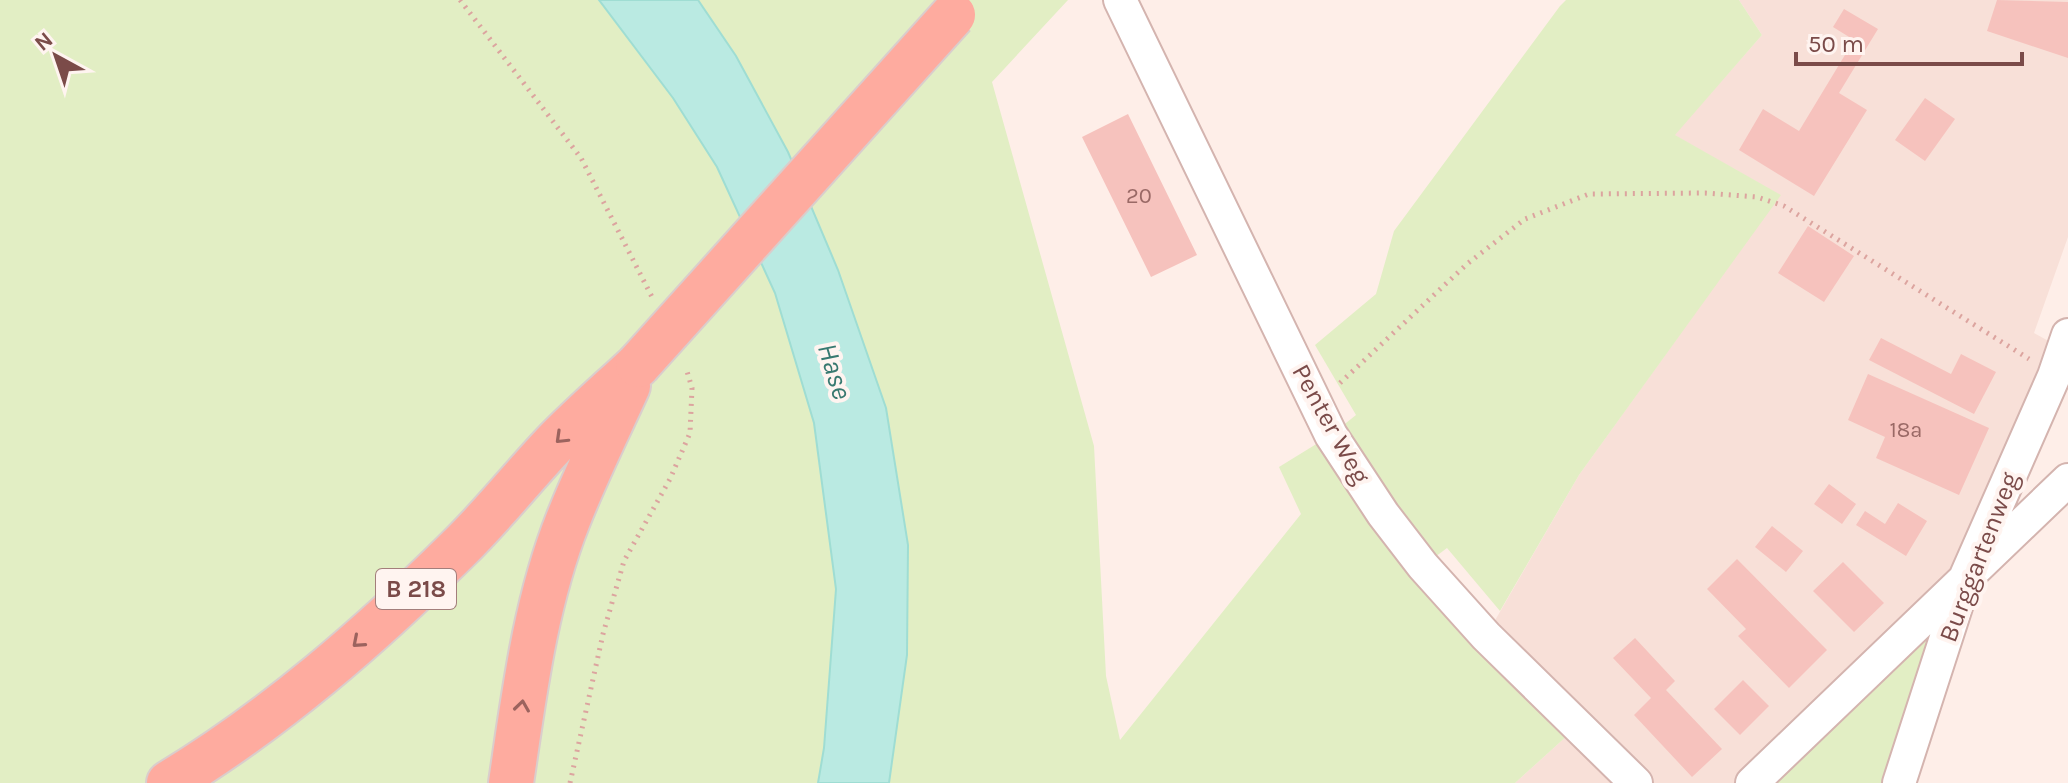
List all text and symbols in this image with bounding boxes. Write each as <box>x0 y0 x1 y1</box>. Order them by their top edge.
north arrow <box>16 16 96 96</box>
scale bar <box>1796 16 2022 66</box>
text: N <box>29 26 58 56</box>
text: 50 m <box>1808 30 1864 58</box>
house number: 20 <box>1126 183 1152 209</box>
water label: Hase <box>811 339 859 403</box>
street label: Penter Weg <box>1285 359 1377 490</box>
house number: 18a <box>1890 417 1922 443</box>
one-way arrow <box>555 429 570 443</box>
street label: Burggartenweg <box>1932 467 2026 646</box>
road number: B 218 <box>376 569 456 609</box>
one-way arrow <box>353 633 367 647</box>
one-way arrow <box>513 699 530 713</box>

